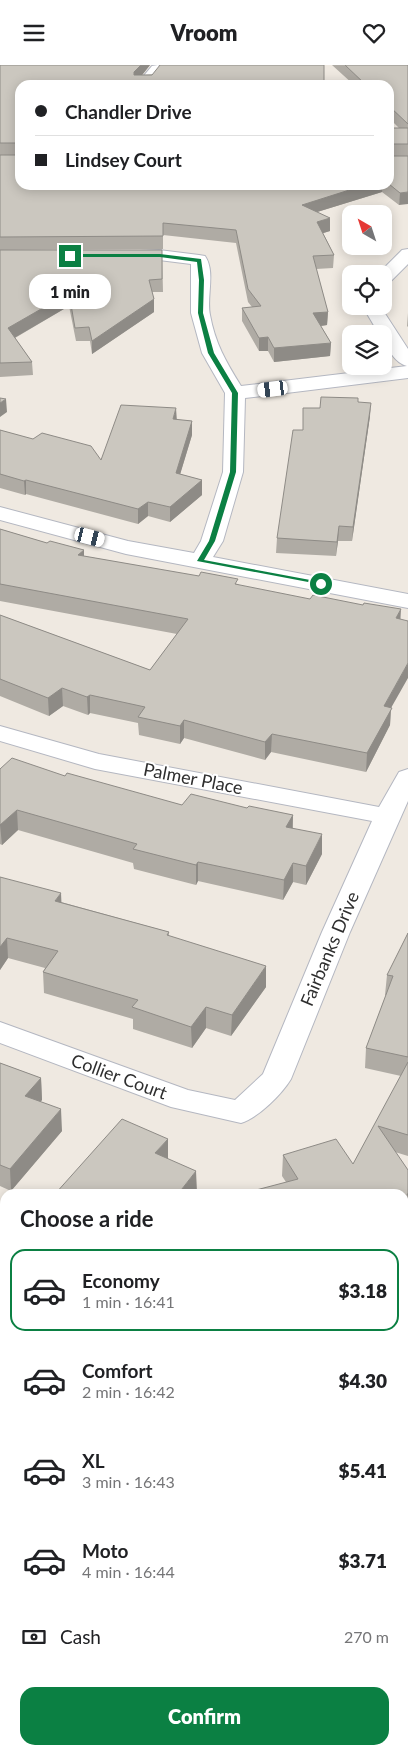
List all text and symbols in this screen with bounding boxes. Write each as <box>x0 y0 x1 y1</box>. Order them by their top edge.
icon: menu <box>20 19 48 47</box>
text: Vroom <box>171 19 237 46</box>
icon: heart <box>360 19 388 47</box>
text: Chandler Drive <box>65 100 192 123</box>
text: Lindsey Court <box>65 148 182 171</box>
north arrow <box>342 205 392 255</box>
map controls <box>342 205 392 375</box>
route end <box>59 245 81 267</box>
button: locate <box>342 265 392 315</box>
callout: 1 min <box>29 273 111 309</box>
text: 1 min <box>50 282 90 301</box>
button: layers <box>342 325 392 375</box>
car <box>257 380 288 398</box>
car <box>73 526 106 548</box>
route start <box>310 573 332 595</box>
street label: Palmer Place <box>142 758 245 798</box>
street label: Fairbanks Drive <box>295 888 363 1009</box>
street label: Collier Court <box>68 1049 171 1104</box>
text: Choose a ride <box>20 1205 154 1232</box>
icon: car <box>22 1268 67 1313</box>
text: Economy <box>82 1269 160 1292</box>
text: $3.18 <box>338 1279 387 1302</box>
text: 1 min · 16:41 <box>82 1292 175 1311</box>
icon: car <box>22 1358 67 1403</box>
text: Comfort <box>82 1359 153 1382</box>
text: $4.30 <box>338 1369 387 1392</box>
text: 2 min · 16:42 <box>82 1382 175 1401</box>
icon: car <box>22 1448 67 1493</box>
text: XL <box>82 1449 105 1472</box>
text: $5.41 <box>338 1459 387 1482</box>
text: 3 min · 16:43 <box>82 1472 175 1491</box>
icon: car <box>22 1538 67 1583</box>
text: Moto <box>82 1539 128 1562</box>
text: $3.71 <box>338 1549 387 1572</box>
text: 4 min · 16:44 <box>82 1562 175 1581</box>
icon: cash <box>20 1623 48 1651</box>
text: Cash <box>60 1625 101 1648</box>
text: 270 m <box>344 1627 389 1646</box>
button: Confirm <box>20 1687 389 1745</box>

